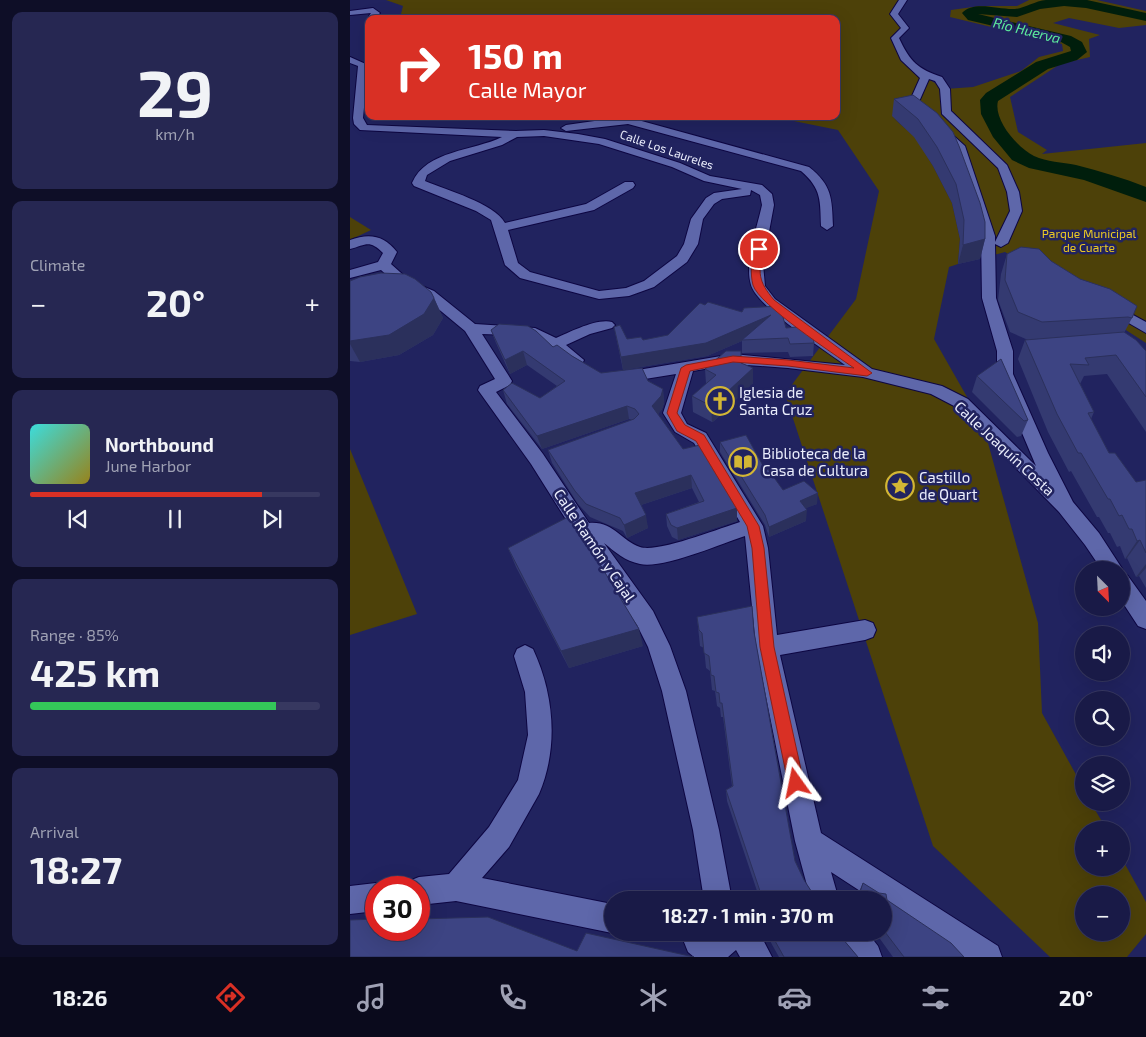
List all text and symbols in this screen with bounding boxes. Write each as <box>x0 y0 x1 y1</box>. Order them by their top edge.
water label: Río Huerva <box>992 13 1062 47</box>
text: 150 m <box>468 34 563 76</box>
icon: right <box>385 35 450 100</box>
text: 29 <box>137 52 213 130</box>
text: Calle Mayor <box>468 76 587 102</box>
text: km/h <box>155 124 195 143</box>
street label: Calle Los Laureles <box>618 126 716 172</box>
park label: Parque Municipal de Cuarte <box>1042 226 1137 254</box>
pin <box>738 228 780 270</box>
icon: arrive <box>745 235 773 263</box>
text: Climate <box>30 255 85 274</box>
text: 20° <box>146 279 205 325</box>
text: − <box>30 286 46 320</box>
text: + <box>305 286 320 320</box>
place label: Iglesia de Santa Cruz <box>739 383 812 418</box>
church icon: Iglesia de Santa Cruz <box>705 386 735 416</box>
street label: Calle Joaquín Costa <box>951 397 1059 499</box>
text: Northbound <box>105 433 214 456</box>
place label: Biblioteca de la Casa de Cultura <box>762 444 868 479</box>
library icon: Biblioteca de la Casa de Cultura <box>728 447 758 477</box>
text: June Harbor <box>105 456 192 475</box>
place label: Castillo de Quart <box>919 468 978 504</box>
place icon: Castillo de Quart <box>885 471 915 501</box>
street label: Calle Ramón y Cajal <box>550 485 640 606</box>
icon: previous <box>64 505 92 533</box>
icon: pause <box>161 505 189 533</box>
icon: next <box>258 505 286 533</box>
north arrow <box>1075 561 1130 616</box>
map controls <box>1075 561 1130 941</box>
text: Range · 85% <box>30 625 119 644</box>
button: sound <box>1075 626 1130 681</box>
text: 425 km <box>30 649 160 695</box>
button: search <box>1075 691 1130 746</box>
position arrow <box>769 756 821 808</box>
button: layers <box>1075 756 1130 811</box>
button: + <box>1075 821 1130 876</box>
text: Arrival <box>30 822 79 841</box>
text: 18:27 <box>30 846 122 892</box>
speed limit sign: 30 <box>365 876 430 941</box>
button: − <box>1075 886 1130 941</box>
text: 18:27 · 1 min · 370 m <box>662 904 834 927</box>
icon: directions <box>213 980 248 1015</box>
icon: music <box>354 980 389 1015</box>
icon: phone <box>495 980 530 1015</box>
icon: climate <box>636 980 671 1015</box>
icon: car <box>777 980 812 1015</box>
icon: filters <box>918 980 953 1015</box>
text: 18:26 <box>53 984 108 1010</box>
text: 20° <box>1059 984 1093 1010</box>

